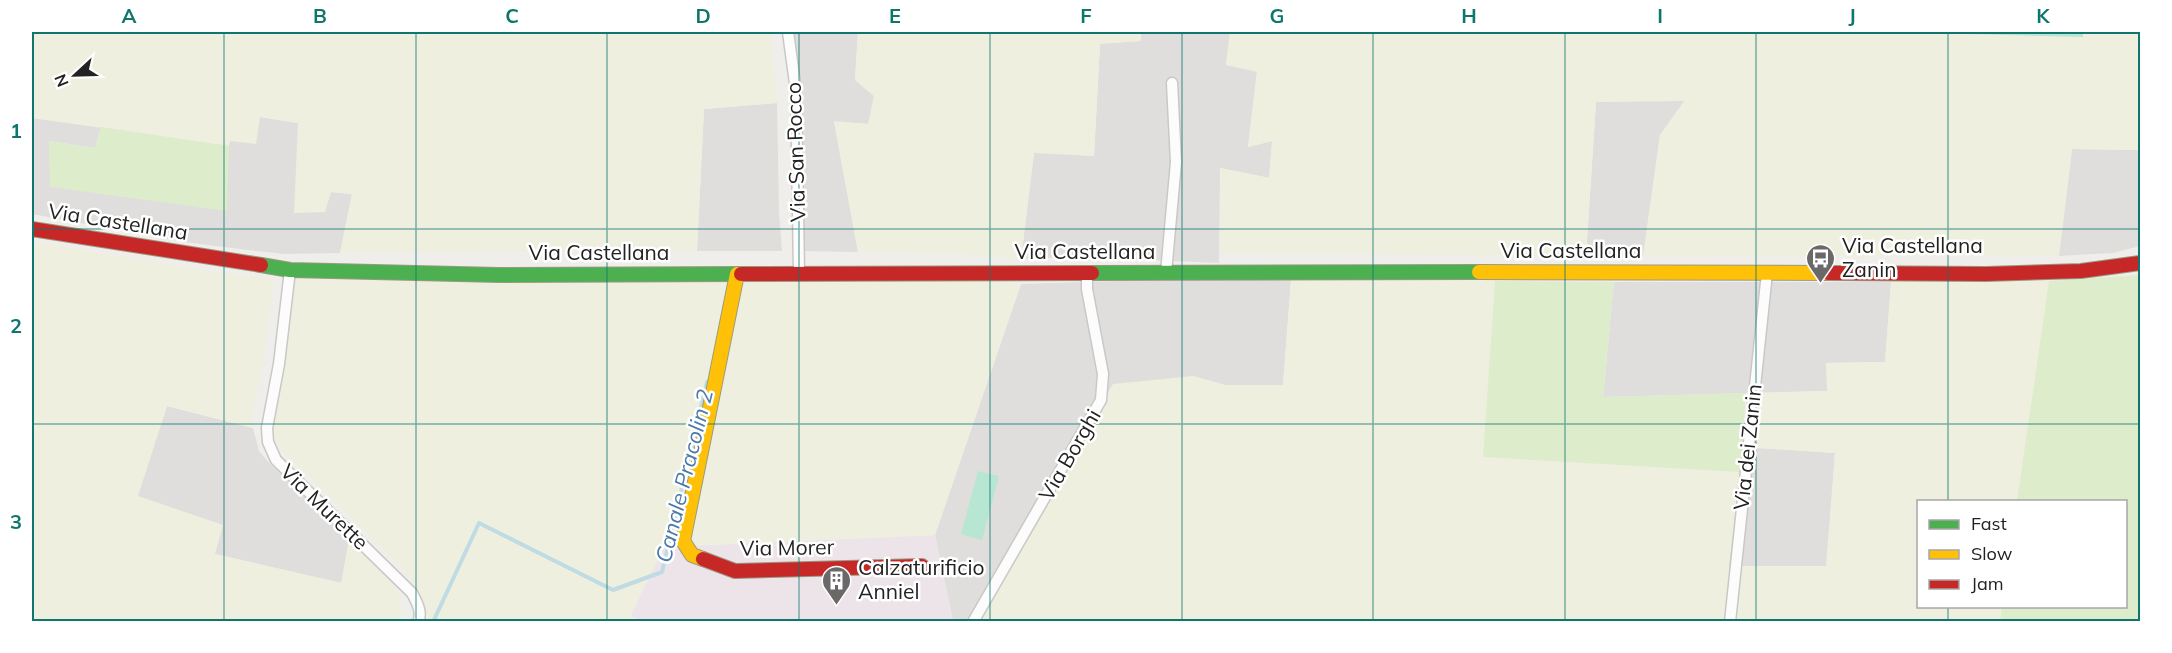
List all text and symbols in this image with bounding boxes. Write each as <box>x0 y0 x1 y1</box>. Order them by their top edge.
text: A <box>122 3 137 28</box>
text: B <box>313 3 327 28</box>
text: C <box>505 3 519 28</box>
text: D <box>695 3 711 28</box>
text: E <box>889 3 901 28</box>
text: F <box>1080 3 1092 28</box>
text: G <box>1270 3 1284 28</box>
text: H <box>1461 3 1477 28</box>
text: I <box>1657 3 1663 28</box>
text: J <box>1848 3 1856 28</box>
text: K <box>2036 3 2050 28</box>
north arrow <box>45 45 105 105</box>
text: N <box>50 71 73 90</box>
street label: Via San Rocco <box>780 82 810 222</box>
text: 1 <box>10 118 22 143</box>
street label: Via Castellana <box>47 197 190 245</box>
place label: Via Castellana Zanin <box>1842 232 1983 282</box>
street label: Via Castellana <box>1501 237 1641 263</box>
street label: Via Castellana <box>1015 238 1155 264</box>
street label: Via Castellana <box>529 239 669 265</box>
bus stop icon: Via Castellana Zanin <box>1805 242 1837 284</box>
text: 2 <box>10 313 22 338</box>
street label: Via dei Zanin <box>1727 383 1767 511</box>
water label: Canale Pracolin 2 <box>649 386 719 566</box>
street label: Via Borghi <box>1033 404 1106 505</box>
street label: Via Murette <box>275 458 374 555</box>
legend <box>1917 500 2127 608</box>
text: 3 <box>10 509 22 534</box>
text: Fast <box>1971 512 2007 535</box>
street label: Via Morer <box>740 533 835 561</box>
text: Slow <box>1971 542 2013 565</box>
place label: Calzaturificio Anniel <box>858 554 985 604</box>
building icon: Calzaturificio Anniel <box>821 564 853 606</box>
text: Jam <box>1971 572 2004 595</box>

